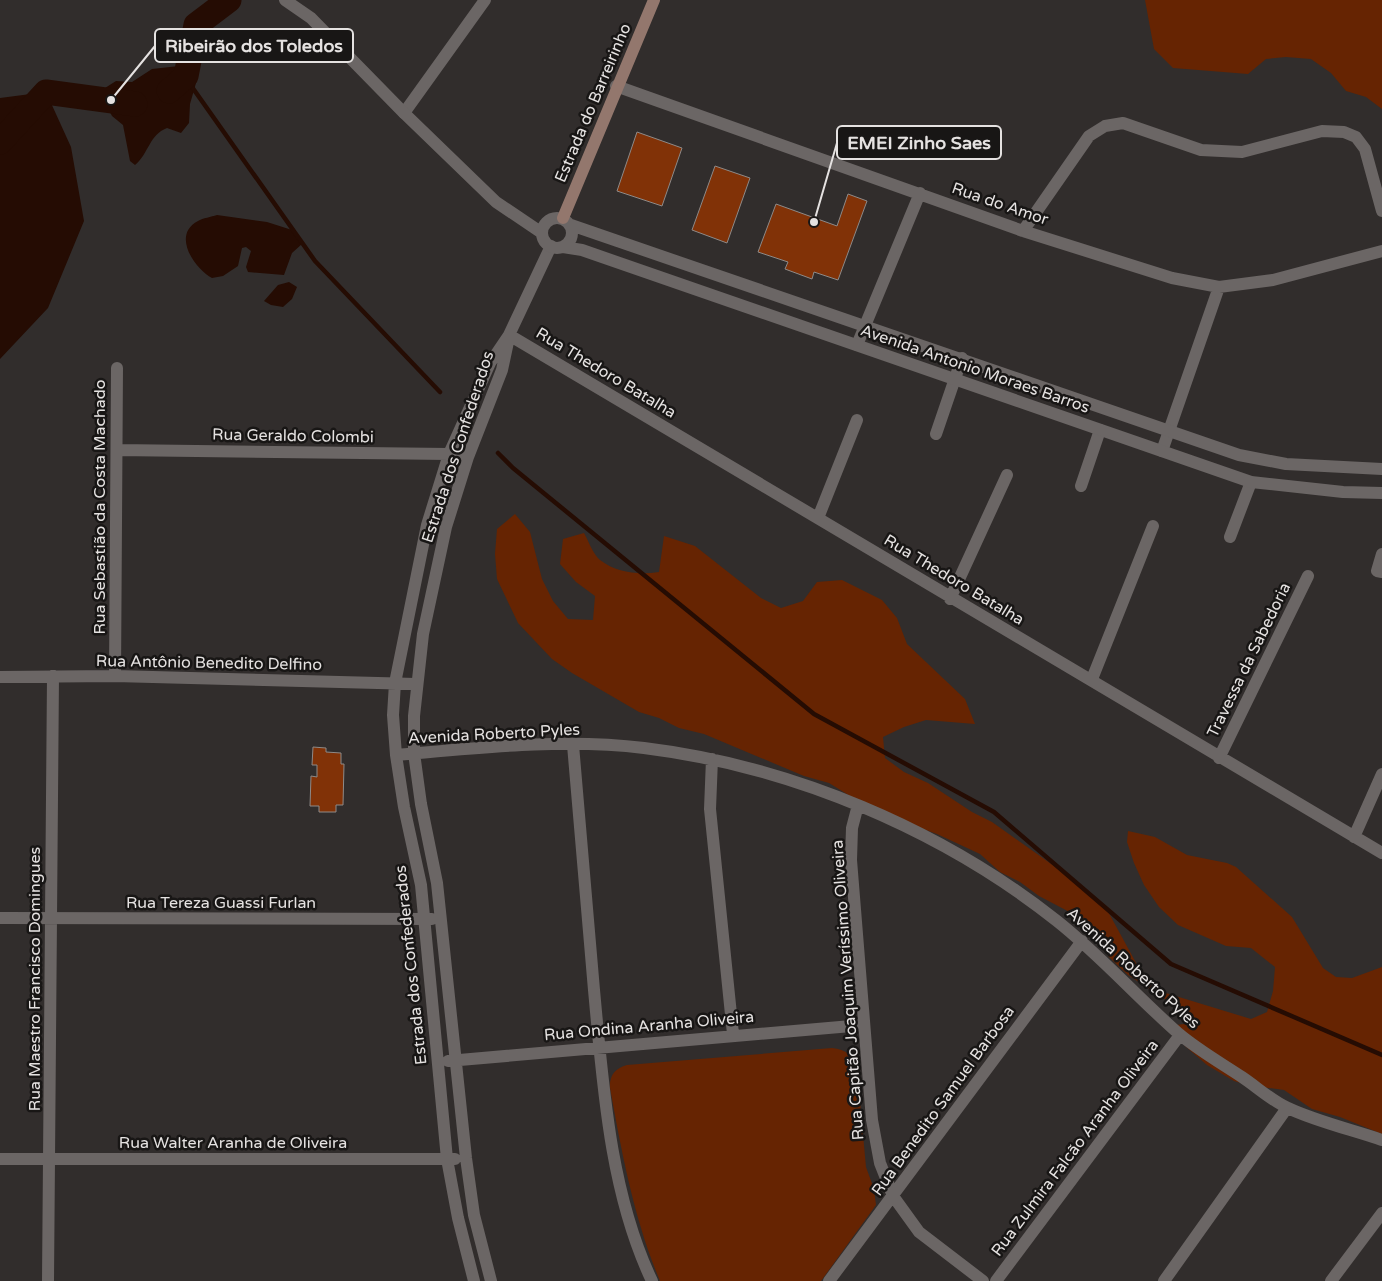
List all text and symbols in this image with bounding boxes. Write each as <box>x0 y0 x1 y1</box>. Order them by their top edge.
street label: Estrada do Barreirinho <box>550 21 636 185</box>
callout: Ribeirão dos Toledos <box>155 29 353 62</box>
text: Ribeirão dos Toledos <box>165 35 343 57</box>
callout: EMEI Zinho Saes <box>837 126 1001 159</box>
text: EMEI Zinho Saes <box>847 132 991 154</box>
street label: Rua do Amor <box>949 178 1052 230</box>
street label: Avenida Antonio Moraes Barros <box>858 320 1092 418</box>
street label: Rua Thedoro Batalha <box>532 323 680 423</box>
street label: Estrada dos Confederados <box>418 349 498 545</box>
street label: Rua Sebastião da Costa Machado <box>90 379 110 635</box>
street label: Rua Geraldo Colombi <box>212 425 374 447</box>
street label: Rua Thedoro Batalha <box>880 530 1028 630</box>
street label: Travessa da Sabedoria <box>1203 579 1295 741</box>
street label: Rua Antônio Benedito Delfino <box>96 651 322 675</box>
street label: Avenida Roberto Pyles <box>408 720 580 748</box>
street label: Rua Capitão Joaquim Veríssimo Oliveira <box>828 839 868 1141</box>
street label: Rua Maestro Francisco Domingues <box>25 847 45 1111</box>
street label: Estrada dos Confederados <box>391 864 431 1066</box>
street label: Rua Tereza Guassi Furlan <box>126 893 316 913</box>
street label: Avenida Roberto Pyles <box>1062 903 1204 1033</box>
street label: Rua Benedito Samuel Barbosa <box>867 1002 1019 1200</box>
street label: Rua Ondina Aranha Oliveira <box>543 1007 755 1045</box>
street label: Rua Zulmira Falcão Aranha Oliveira <box>987 1036 1163 1260</box>
street label: Rua Walter Aranha de Oliveira <box>119 1133 347 1153</box>

